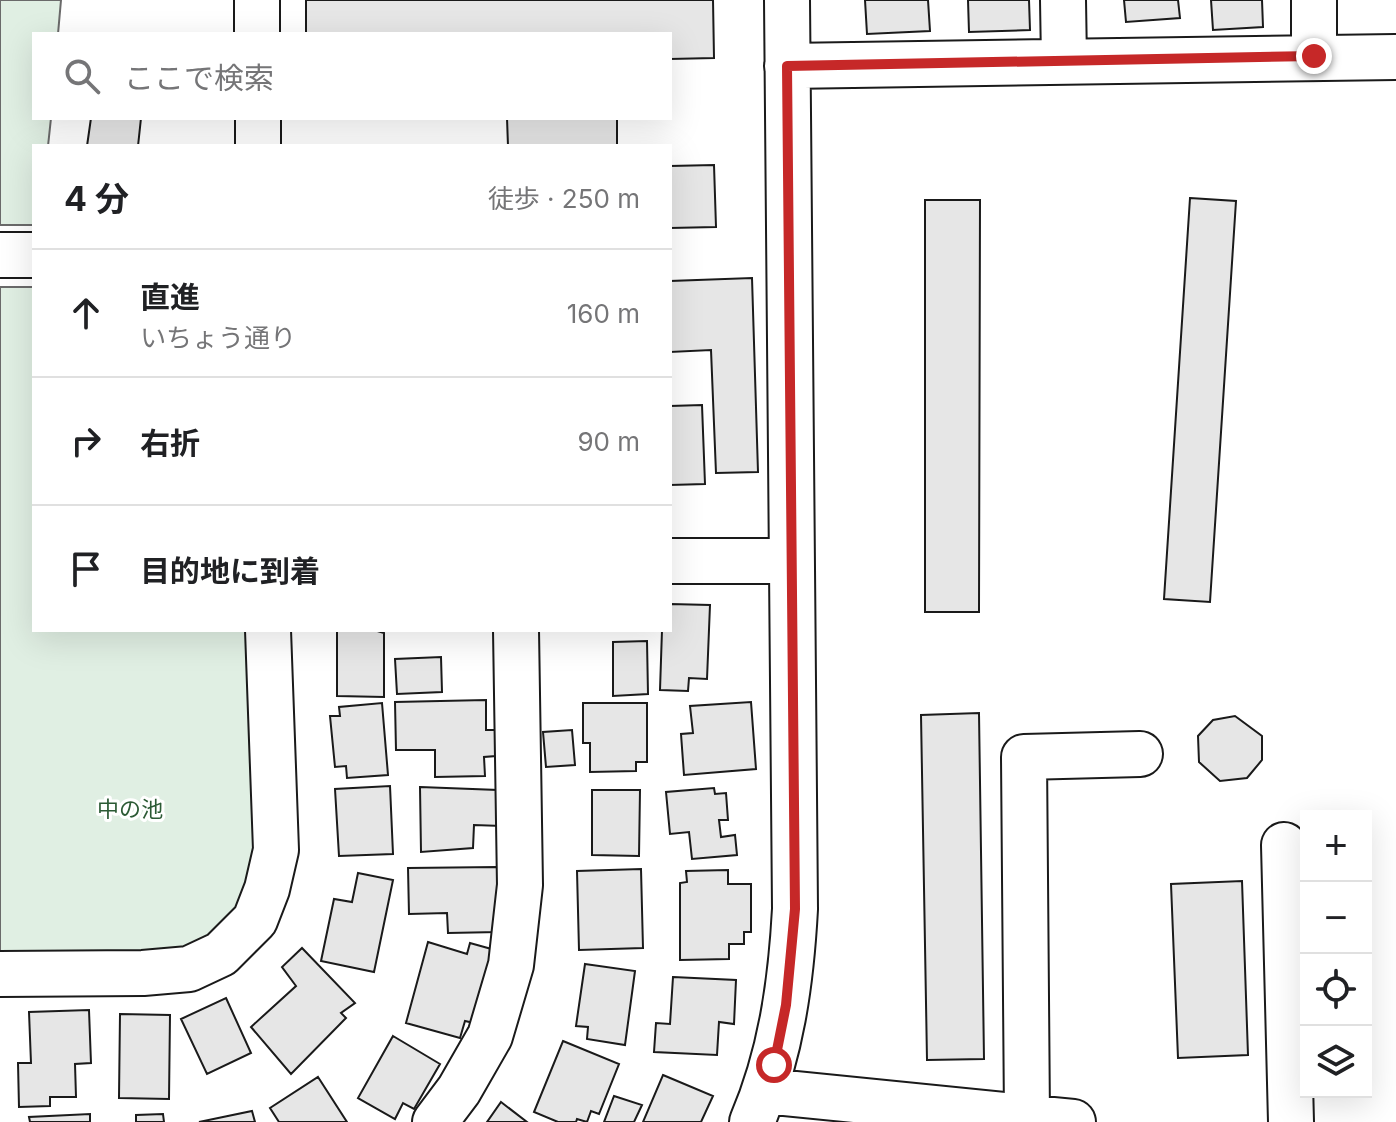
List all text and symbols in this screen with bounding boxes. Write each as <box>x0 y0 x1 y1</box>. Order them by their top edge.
search box <box>32 32 672 120</box>
route end <box>1296 38 1332 74</box>
icon: search <box>60 54 104 98</box>
text: ここで検索 <box>124 60 274 96</box>
text: 4 分 <box>64 178 129 219</box>
text: 徒歩 · 250 m <box>488 183 640 214</box>
text: 直進 <box>140 279 200 315</box>
icon: ahead <box>64 291 108 335</box>
text: 160 m <box>567 298 640 329</box>
text: いちょう通り <box>140 322 296 353</box>
icon: right <box>64 419 108 463</box>
text: 右折 <box>140 425 200 461</box>
text: 90 m <box>577 426 640 457</box>
icon: arrive <box>64 547 108 591</box>
text: 目的地に到着 <box>140 553 320 589</box>
park label: 中の池 <box>97 796 163 822</box>
map controls <box>1300 810 1372 1098</box>
button: + <box>1300 810 1372 882</box>
button: − <box>1300 882 1372 954</box>
button: locate <box>1300 954 1372 1026</box>
button: layers <box>1300 1026 1372 1098</box>
route start <box>756 1047 792 1083</box>

